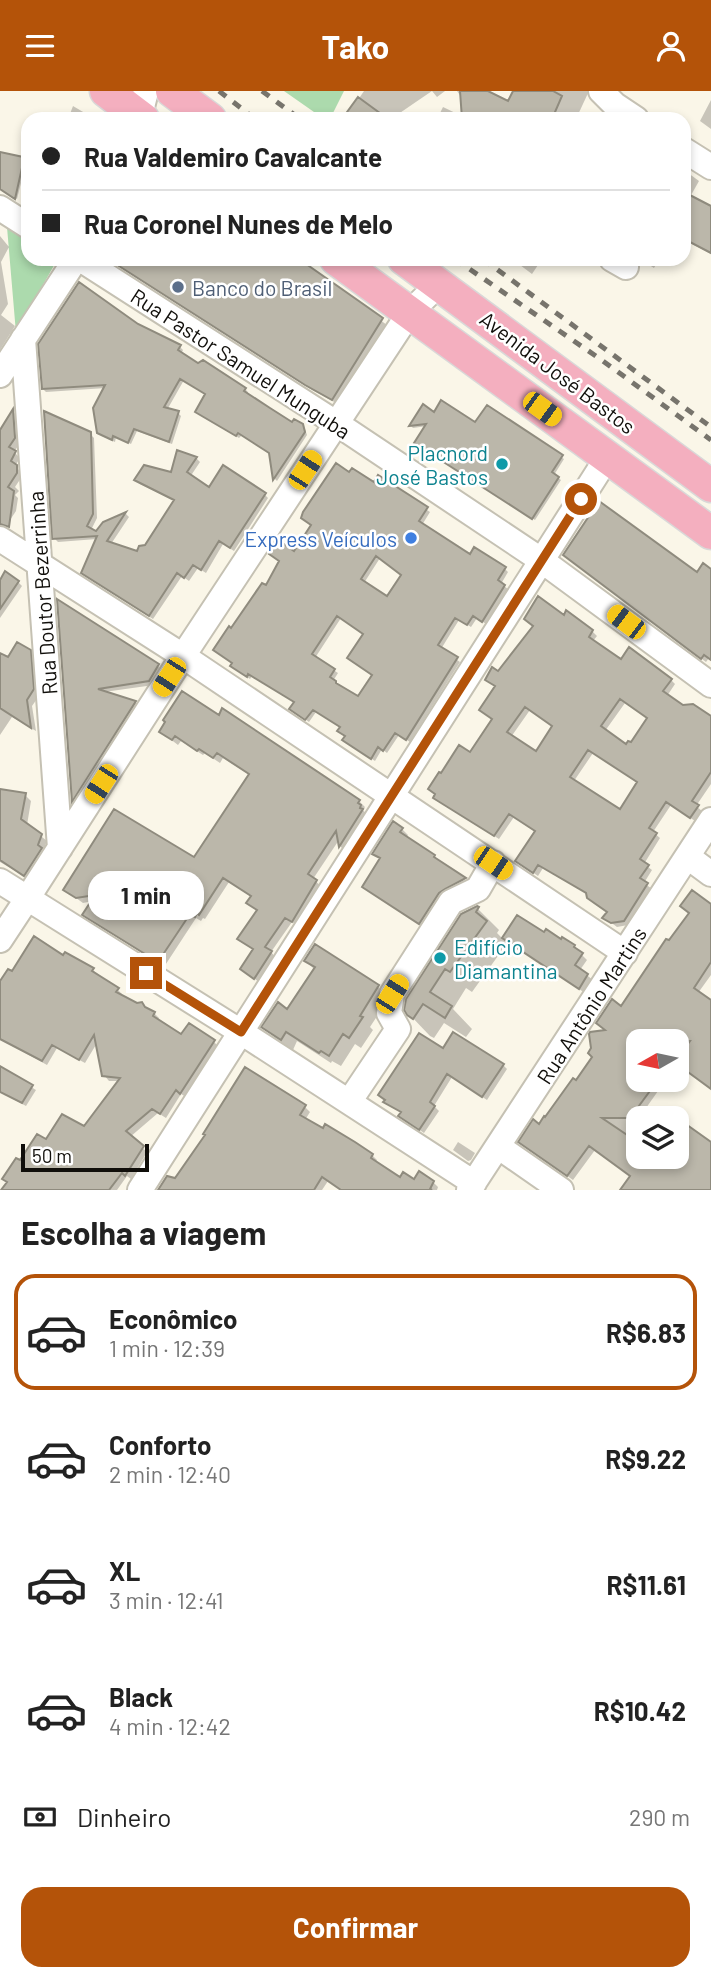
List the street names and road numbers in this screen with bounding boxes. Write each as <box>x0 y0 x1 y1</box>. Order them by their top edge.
street label: Rua Pastor Samuel Munguba <box>126 283 356 443</box>
street label: Avenida José Bastos <box>475 305 641 439</box>
street label: Rua Doutor Bezerrinha <box>22 490 62 696</box>
street label: Rua Antônio Martins <box>531 922 651 1088</box>

